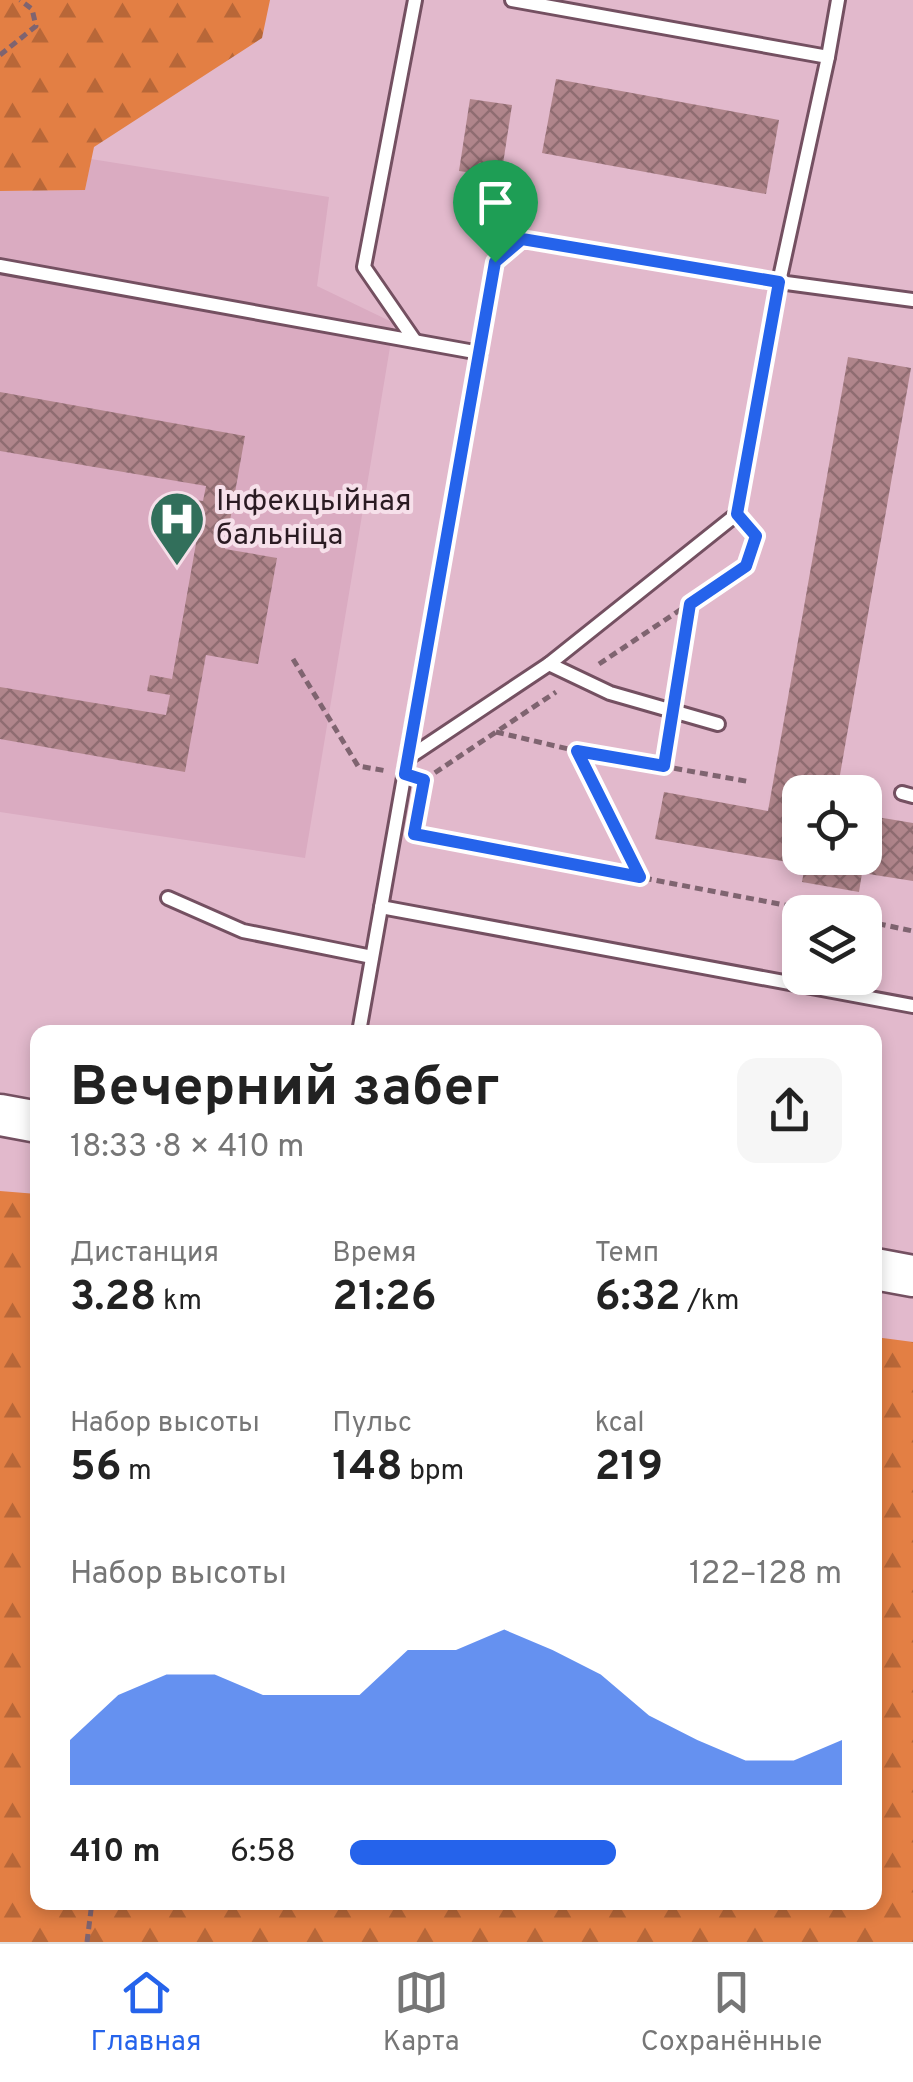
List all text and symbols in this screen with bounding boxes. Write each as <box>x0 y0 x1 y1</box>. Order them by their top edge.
pin <box>453 160 538 263</box>
icon: arrive <box>468 175 523 230</box>
place label: Інфекцыйная бальніца <box>216 484 412 555</box>
hospital icon: Інфекцыйная бальніца <box>147 489 207 568</box>
map controls <box>782 775 882 995</box>
button: locate <box>782 775 882 875</box>
button: layers <box>782 895 882 995</box>
text: Вечерний забег <box>70 1055 499 1125</box>
button: share <box>737 1058 842 1163</box>
text: 18:33 · 8 × 410 m <box>70 1128 304 1168</box>
text: Дистанция <box>70 1236 219 1272</box>
text: Время <box>332 1236 417 1272</box>
text: Темп <box>595 1236 659 1272</box>
text: 3.28 <box>70 1272 157 1325</box>
text: 21:26 <box>332 1272 437 1325</box>
text: 6:32 <box>595 1272 681 1325</box>
text: km <box>157 1284 202 1320</box>
text: /km <box>681 1284 740 1320</box>
text: Набор высоты <box>70 1406 260 1442</box>
text: Пульс <box>332 1406 412 1442</box>
text: kcal <box>595 1406 644 1442</box>
text: 56 <box>70 1442 121 1495</box>
text: 148 <box>332 1442 403 1495</box>
text: 219 <box>595 1442 663 1495</box>
text: m <box>121 1454 152 1490</box>
text: bpm <box>403 1454 464 1490</box>
text: Набор высоты <box>70 1555 287 1595</box>
text: 122–128 m <box>689 1555 842 1595</box>
text: 410 m <box>70 1833 160 1873</box>
text: 6:58 <box>230 1833 296 1873</box>
tab: Главная <box>91 1965 202 2061</box>
tab: Карта <box>383 1965 460 2061</box>
tab: Сохранённые <box>641 1965 822 2061</box>

